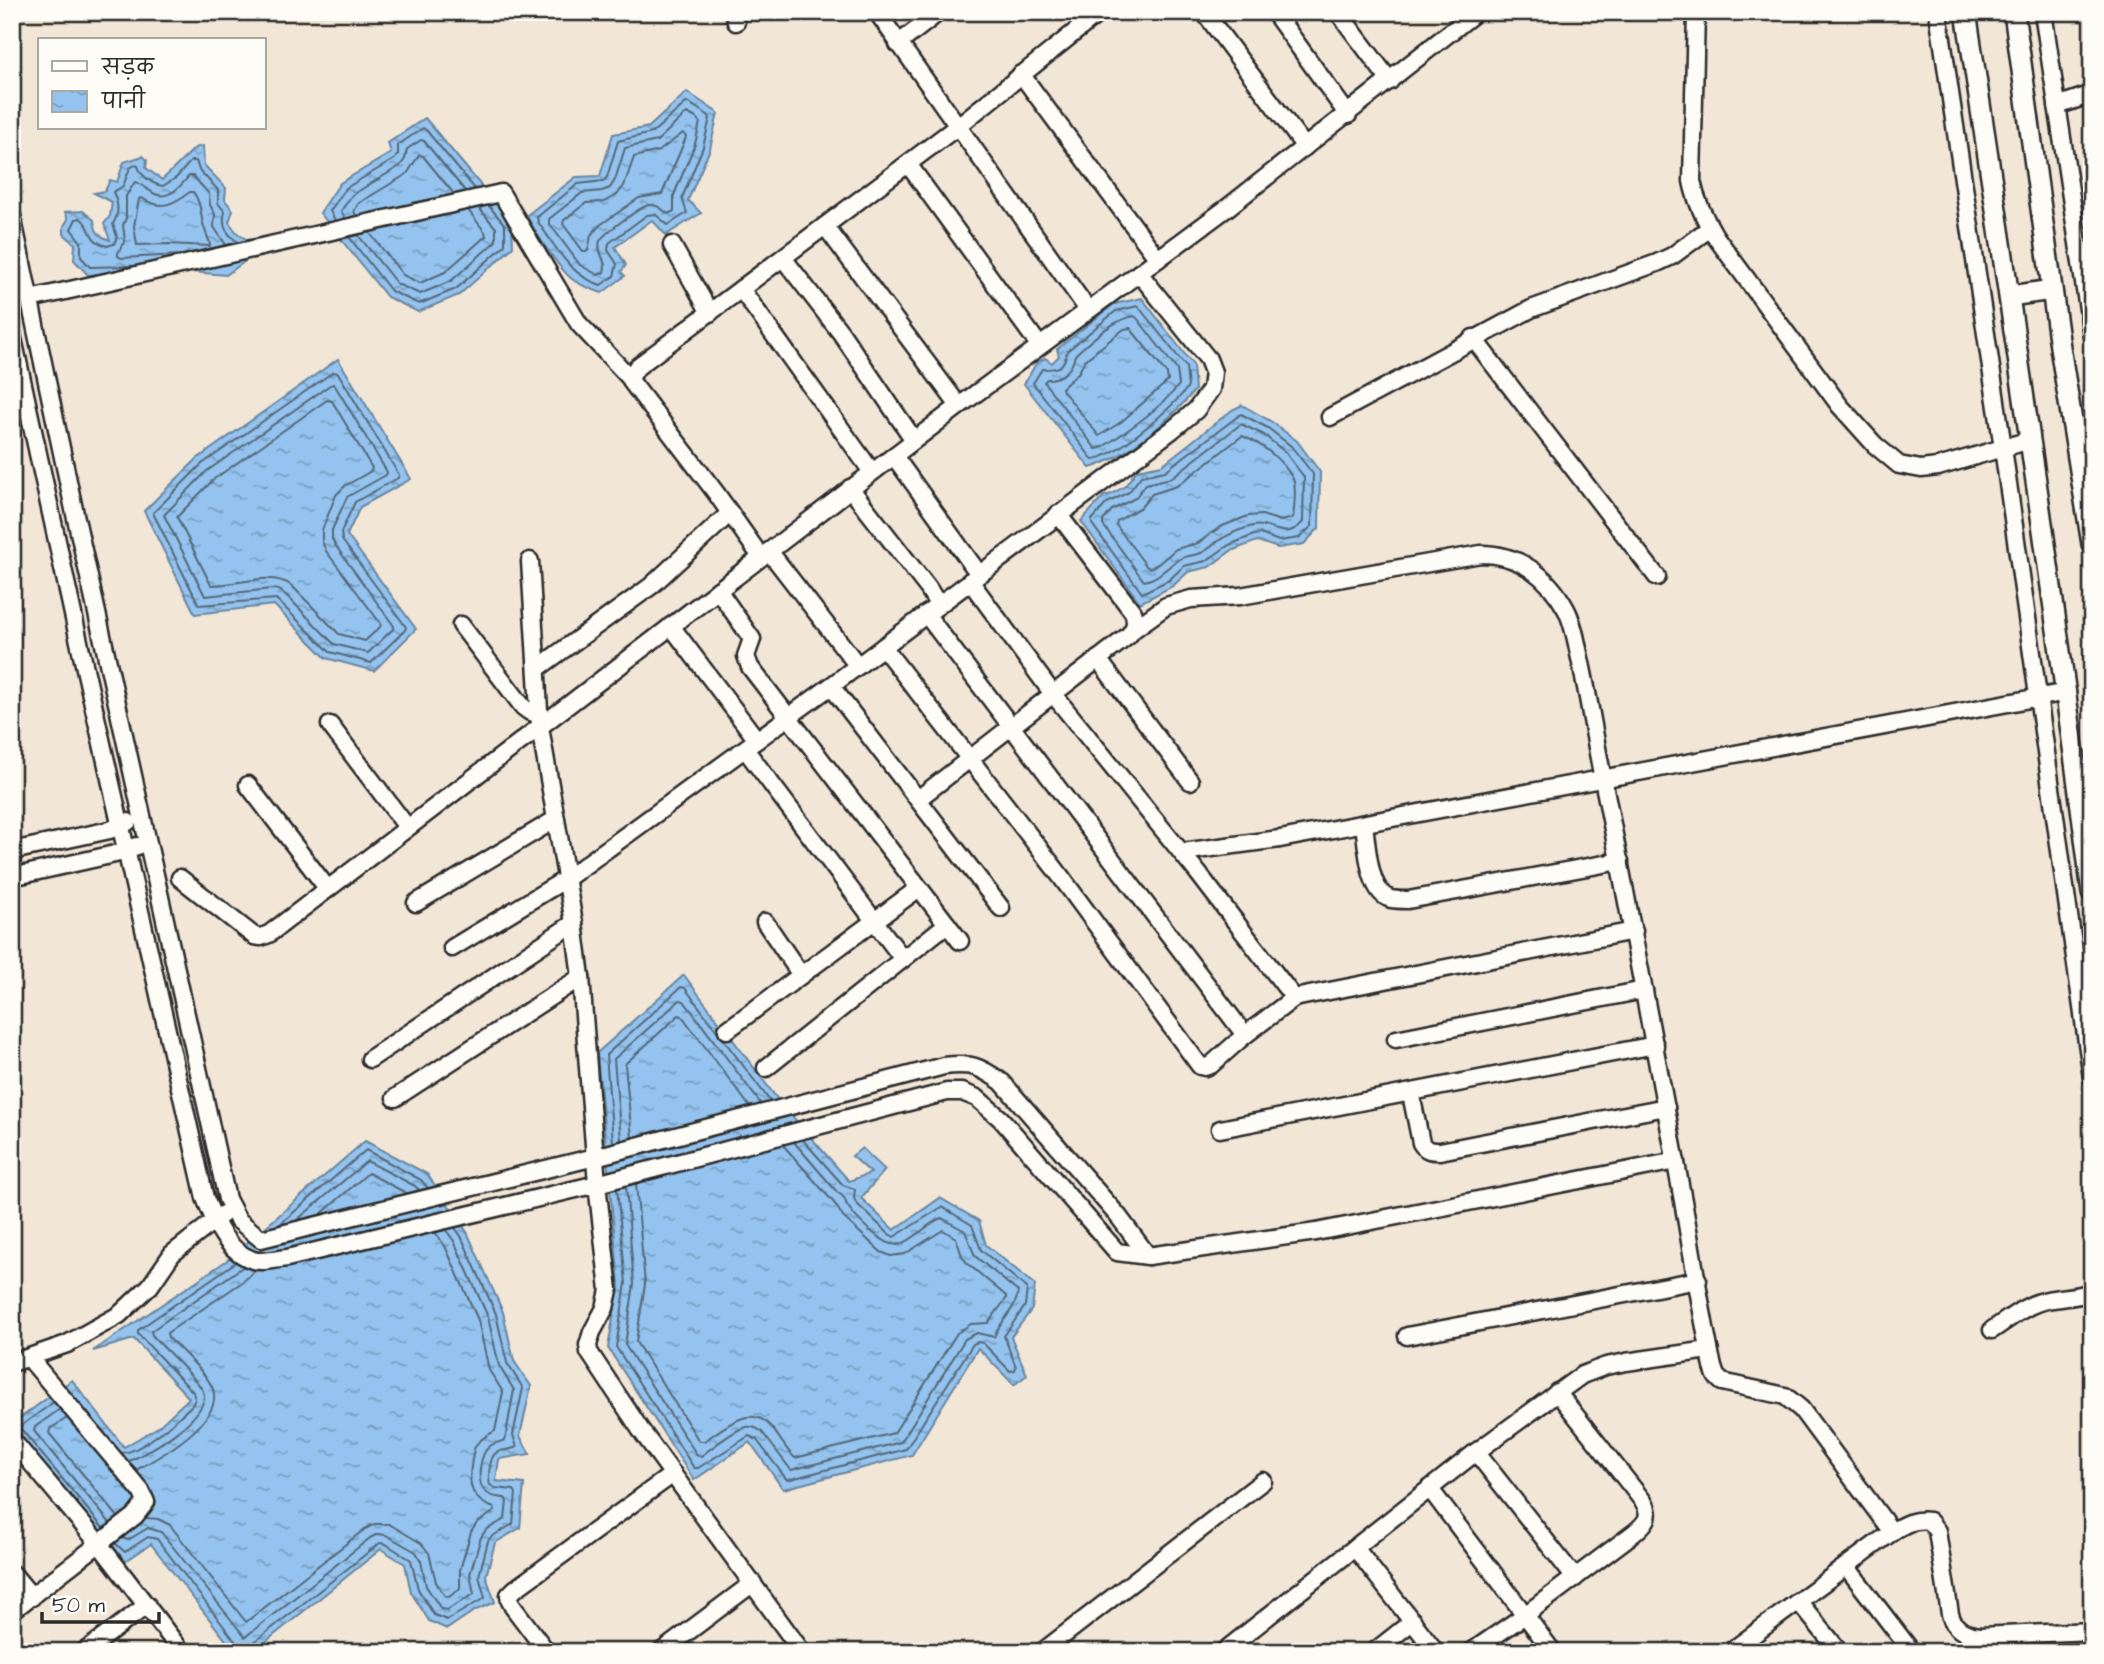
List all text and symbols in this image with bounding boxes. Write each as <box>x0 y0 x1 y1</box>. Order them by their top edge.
legend <box>38 38 266 130</box>
text: सड़क <box>101 53 155 82</box>
text: पानी <box>101 85 147 116</box>
scale bar <box>42 1580 159 1624</box>
text: 50 m <box>52 1591 106 1620</box>

